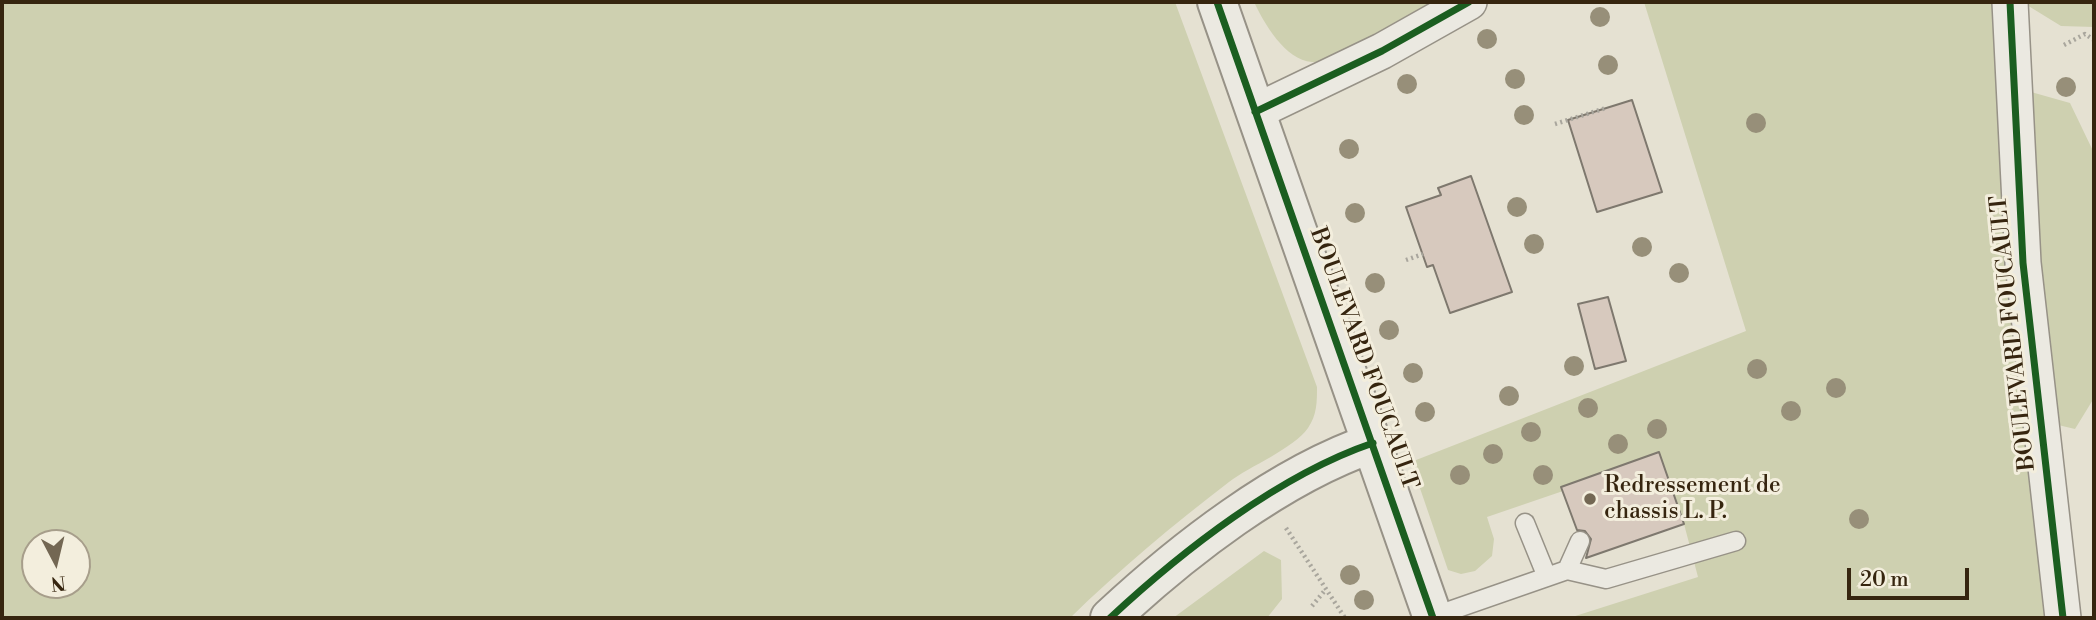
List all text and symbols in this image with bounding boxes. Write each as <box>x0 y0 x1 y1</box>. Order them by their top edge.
street label: BOULEVARD FOUCAULT <box>1986 194 2042 472</box>
street label: BOULEVARD FOUCAULT <box>1303 224 1423 494</box>
place label: Redressement de chassis L. P. <box>1604 472 1781 526</box>
marker: Redressement de chassis L. P. <box>1582 491 1598 507</box>
north arrow <box>21 529 91 599</box>
scale bar <box>1851 554 1974 598</box>
text: 20 m <box>1860 567 1909 593</box>
text: N <box>49 570 67 596</box>

